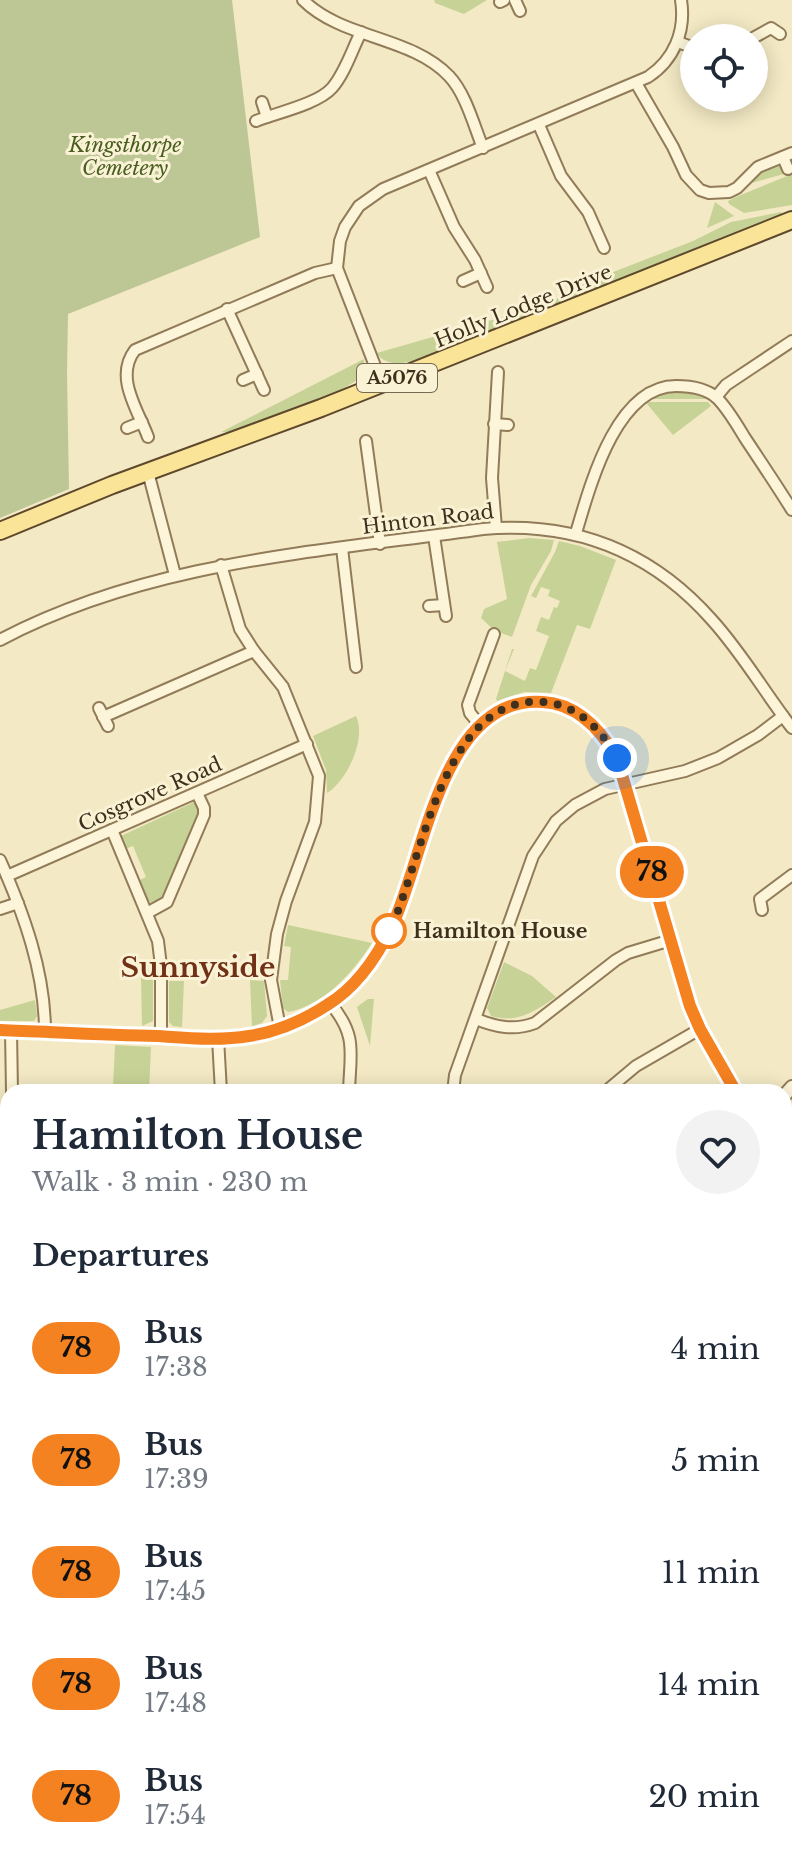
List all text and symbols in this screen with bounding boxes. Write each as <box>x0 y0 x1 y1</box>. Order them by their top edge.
map controls <box>680 24 768 112</box>
button: locate <box>680 24 768 112</box>
park label: Kingsthorpe Cemetery <box>68 133 181 180</box>
street label: Holly Lodge Drive <box>431 259 615 353</box>
road number: A5076 <box>357 364 437 392</box>
street label: Hinton Road <box>361 499 495 539</box>
your location <box>597 738 637 778</box>
street label: Cosgrove Road <box>75 752 225 836</box>
line badge: 78 <box>616 846 688 898</box>
text: 78 <box>636 854 668 889</box>
marker: Hamilton House <box>372 914 406 948</box>
place label: Hamilton House <box>413 919 587 943</box>
district label: Sunnyside <box>121 950 275 985</box>
button: heart <box>676 1110 760 1194</box>
text: Hamilton House <box>32 1112 363 1159</box>
text: Walk · 3 min · 230 m <box>32 1166 308 1198</box>
text: Departures <box>32 1237 209 1274</box>
text: Bus <box>144 1314 203 1351</box>
text: 78 <box>60 1330 92 1365</box>
text: 4 min <box>671 1330 760 1367</box>
text: 17:38 <box>144 1351 208 1383</box>
text: Bus <box>144 1426 203 1463</box>
text: 78 <box>60 1442 92 1477</box>
text: 5 min <box>671 1442 760 1479</box>
text: 17:39 <box>144 1463 209 1495</box>
text: Bus <box>144 1538 203 1575</box>
text: 78 <box>60 1554 92 1589</box>
text: 11 min <box>662 1554 760 1591</box>
text: 17:45 <box>144 1575 206 1607</box>
text: Bus <box>144 1650 203 1687</box>
text: 78 <box>60 1666 92 1701</box>
text: 14 min <box>657 1666 760 1703</box>
text: 17:48 <box>144 1687 207 1719</box>
text: Bus <box>144 1762 203 1799</box>
text: 78 <box>60 1778 92 1813</box>
text: 20 min <box>648 1778 760 1815</box>
text: 17:54 <box>144 1799 206 1831</box>

